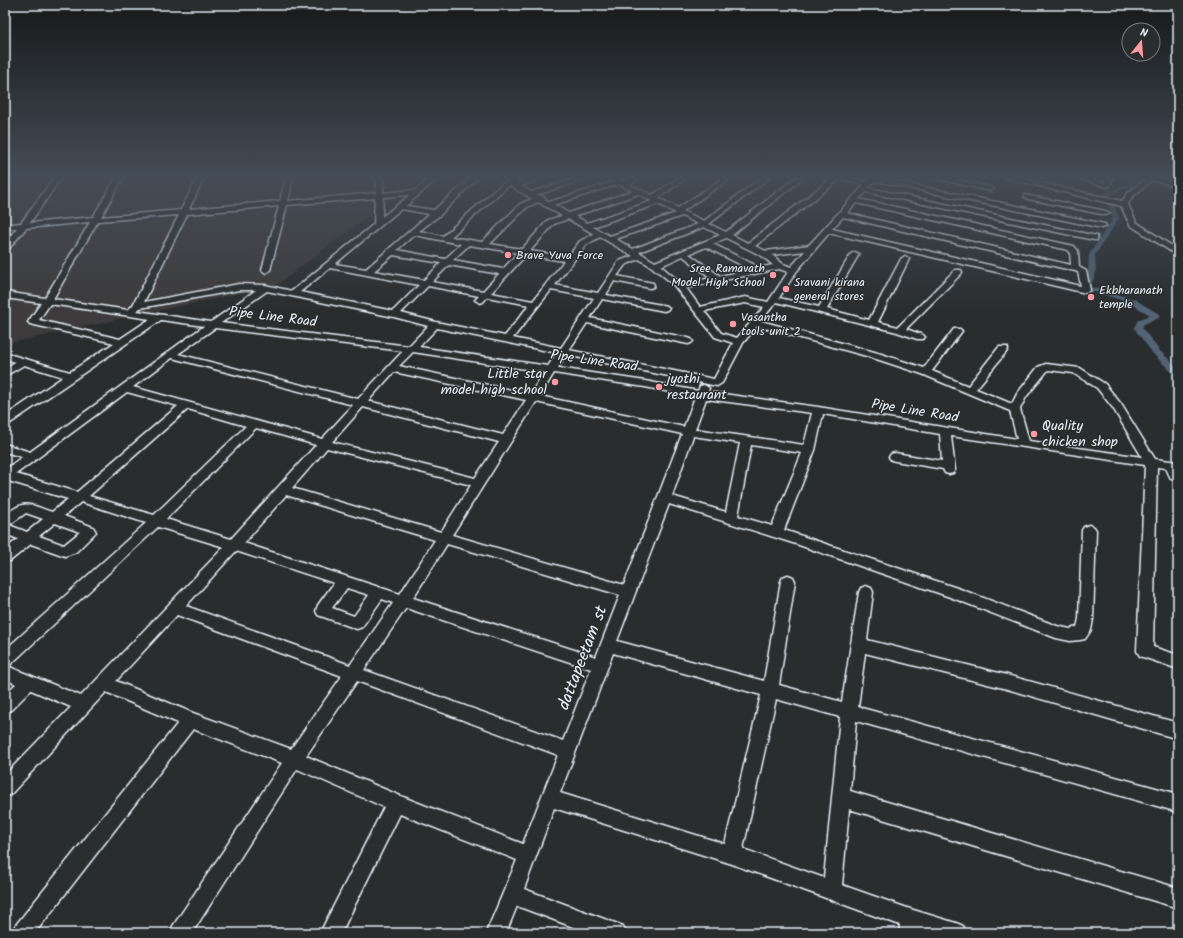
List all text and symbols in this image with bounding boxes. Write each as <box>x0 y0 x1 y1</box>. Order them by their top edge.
north arrow <box>1121 22 1161 62</box>
text: N <box>1138 24 1150 43</box>
place label: Brave Yuva Force <box>516 246 604 265</box>
marker: Brave Yuva Force <box>503 250 513 260</box>
place label: Sree Ramavath Model High School <box>671 259 765 292</box>
marker: Sree Ramavath Model High School <box>768 270 778 280</box>
place label: Sravani kirana general stores <box>793 273 865 306</box>
place label: Ekbharanath temple <box>1099 281 1163 314</box>
marker: Sravani kirana general stores <box>781 284 791 294</box>
marker: Ekbharanath temple <box>1086 292 1096 302</box>
street label: Pipe Line Road <box>228 301 319 333</box>
place label: Vasantha tools unit 2 <box>741 308 801 341</box>
marker: Vasantha tools unit 2 <box>728 319 738 329</box>
street label: Pipe Line Road <box>549 344 640 378</box>
place label: Little star model high school <box>441 363 548 401</box>
place label: jyothi restaurant <box>663 368 727 406</box>
marker: Little star model high school <box>550 377 560 387</box>
marker: jyothi restaurant <box>654 382 664 392</box>
street label: Pipe Line Road <box>870 393 961 429</box>
place label: Quality chicken shop <box>1042 415 1118 453</box>
marker: Quality chicken shop <box>1029 429 1039 439</box>
street label: dattapeetam st <box>551 602 615 714</box>

